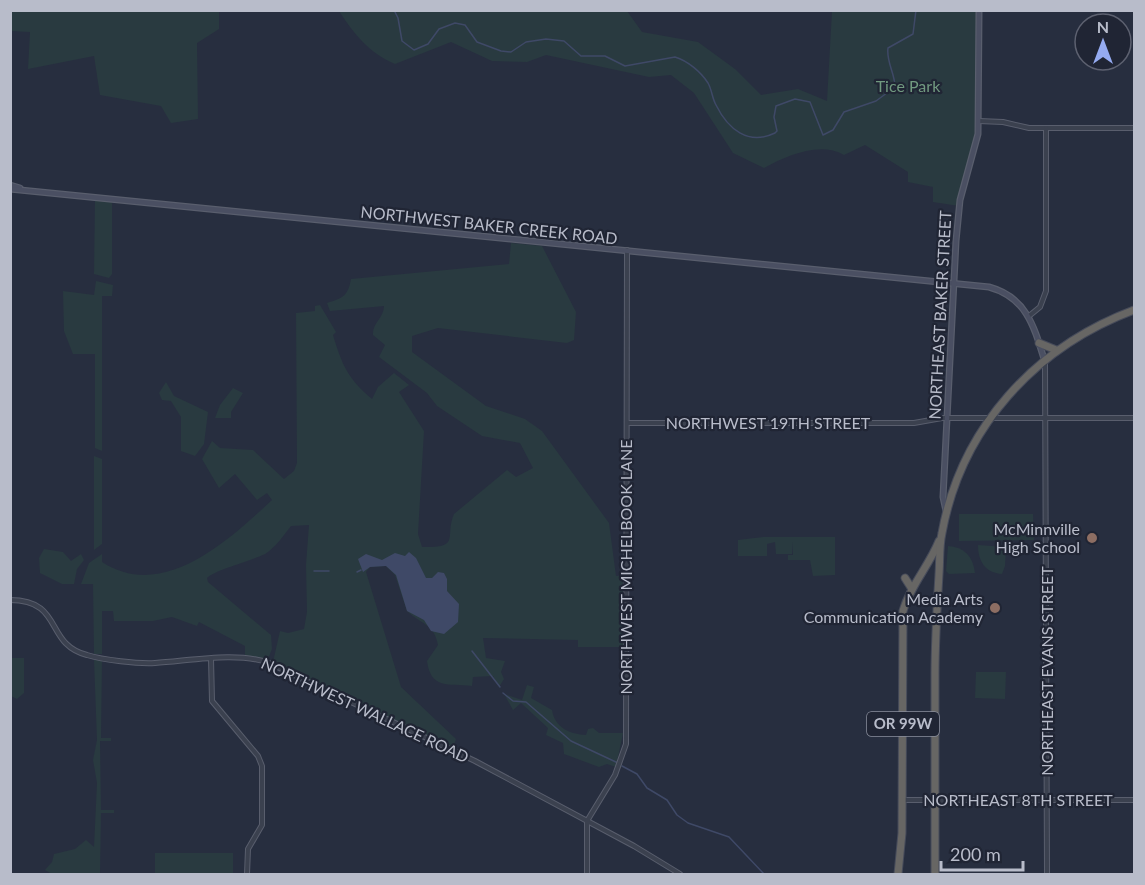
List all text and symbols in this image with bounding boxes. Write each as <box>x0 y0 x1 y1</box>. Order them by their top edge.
north arrow <box>1073 12 1133 72</box>
text: N <box>1097 17 1109 36</box>
park label: Tice Park <box>876 76 941 95</box>
street label: NORTHWEST BAKER CREEK ROAD <box>360 202 618 247</box>
street label: NORTHEAST BAKER STREET <box>925 209 954 420</box>
street label: NORTHWEST 19TH STREET <box>666 413 871 432</box>
street label: NORTHWEST MICHELBOOK LANE <box>616 440 635 694</box>
place label: McMinnville High School <box>993 519 1080 556</box>
marker: McMinnville High School <box>1085 531 1099 545</box>
street label: NORTHEAST EVANS STREET <box>1037 566 1056 776</box>
place label: Media Arts Communication Academy <box>804 589 984 626</box>
marker: Media Arts Communication Academy <box>988 601 1002 615</box>
street label: NORTHWEST WALLACE ROAD <box>258 653 472 766</box>
road number: OR 99W <box>867 712 939 736</box>
street label: NORTHEAST 8TH STREET <box>923 790 1113 809</box>
scale bar <box>941 834 1024 872</box>
text: 200 m <box>950 843 1001 865</box>

